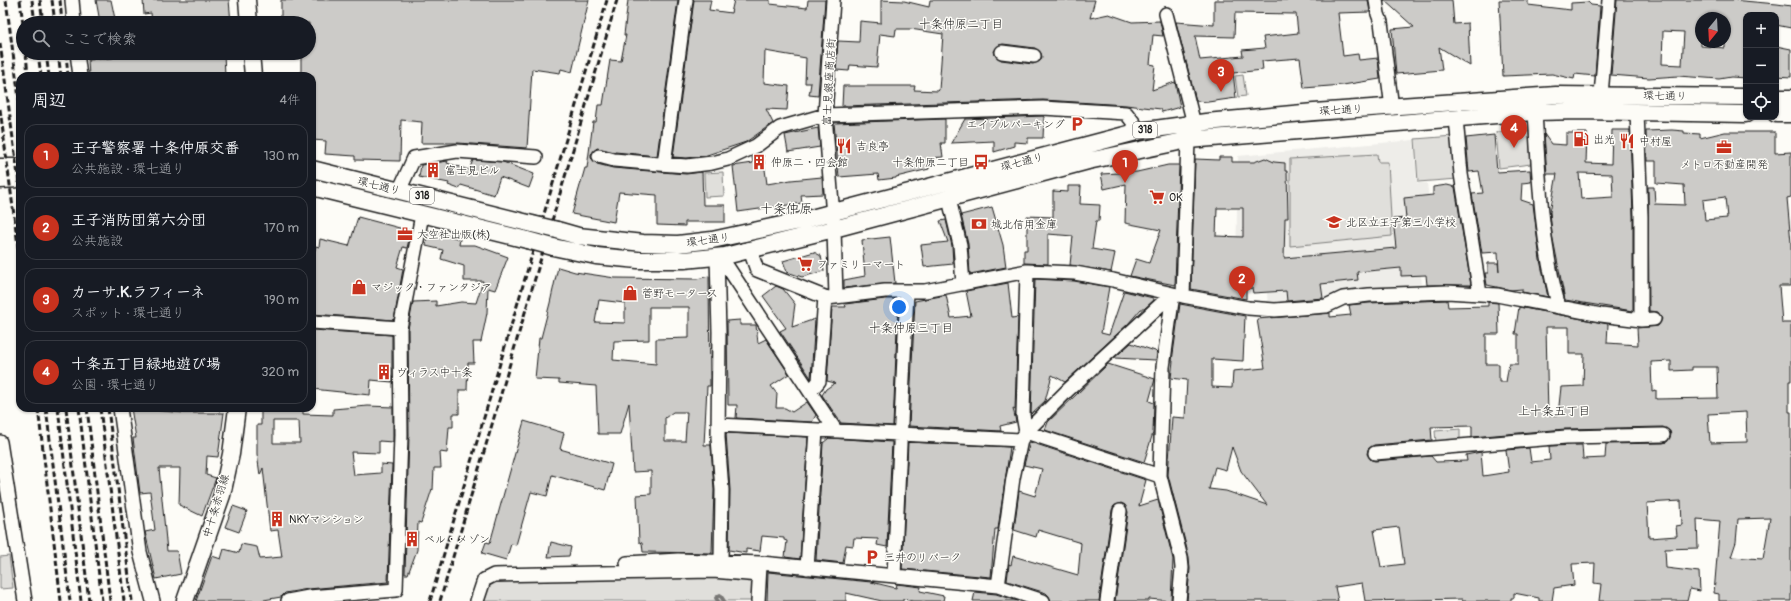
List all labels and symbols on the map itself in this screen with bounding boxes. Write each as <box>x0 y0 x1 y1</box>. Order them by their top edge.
north arrow <box>1695 12 1731 48</box>
district label: 十条仲原二丁目 <box>919 17 1003 32</box>
street label: 富士見銀座商店街 <box>820 38 838 126</box>
pin: 3 <box>1208 59 1234 92</box>
street label: 環七通り <box>1643 89 1687 103</box>
street label: 環七通り <box>1319 102 1363 118</box>
parking icon: エイブルパーキング <box>1068 115 1086 133</box>
pin: 4 <box>1501 115 1527 148</box>
place label: エイブルパーキング <box>966 118 1065 131</box>
road number: 318 <box>1133 122 1157 138</box>
fuel station icon: 出光 <box>1572 130 1590 148</box>
restaurant icon: 中村屋 <box>1618 132 1636 150</box>
place label: 出光 <box>1593 133 1615 146</box>
place label: 中村屋 <box>1639 135 1672 148</box>
restaurant icon: 吉良亭 <box>835 137 853 155</box>
office icon: メトロ不動産開発 <box>1715 138 1733 156</box>
place label: 吉良亭 <box>856 140 889 153</box>
street label: 環七通り <box>999 150 1045 174</box>
pin: 1 <box>1112 150 1138 183</box>
building icon: 仲原二・四会館 <box>750 153 768 171</box>
bus stop icon: 十条仲原二丁目 <box>972 153 990 171</box>
place label: 仲原二・四会館 <box>771 156 848 169</box>
place label: 十条仲原二丁目 <box>892 156 969 169</box>
place label: メトロ不動産開発 <box>1680 158 1768 171</box>
building icon: 富士見ビル <box>424 161 442 179</box>
place label: 富士見ビル <box>445 164 500 177</box>
street label: 環七通り <box>356 174 402 198</box>
road number: 318 <box>410 188 434 204</box>
supermarket icon: OK <box>1148 188 1166 206</box>
place label: OK <box>1169 191 1183 204</box>
district label: 十条仲原 <box>760 201 812 217</box>
school or university icon: 北区立王子第三小学校 <box>1325 213 1343 231</box>
bank icon: 城北信用金庫 <box>970 215 988 233</box>
place label: 北区立王子第三小学校 <box>1346 216 1456 229</box>
place label: 城北信用金庫 <box>991 218 1057 231</box>
office icon: 大空社出版(株) <box>396 225 414 243</box>
place label: 大空社出版(株) <box>417 228 490 241</box>
street label: 環七通り <box>685 231 731 249</box>
supermarket icon: ファミリーマート <box>796 255 814 273</box>
place label: ファミリーマート <box>817 258 905 271</box>
pin: 2 <box>1229 266 1255 299</box>
shop icon: マジック・ファンタジア <box>350 278 368 296</box>
place label: マジック・ファンタジア <box>371 281 492 294</box>
shop icon: 菅野モータース <box>621 284 639 302</box>
place label: 菅野モータース <box>642 287 718 300</box>
your location <box>889 297 909 317</box>
district label: 十条仲原三丁目 <box>869 321 953 336</box>
building icon: ヴィラス中十条 <box>375 363 393 381</box>
place label: ヴィラス中十条 <box>396 366 473 379</box>
district label: 上十条五丁目 <box>1518 404 1590 419</box>
street label: 中十条赤羽線 <box>200 473 232 539</box>
building icon: NKYマンション <box>268 510 286 528</box>
place label: NKYマンション <box>289 513 364 526</box>
building icon: ベル・メゾン <box>403 530 421 548</box>
place label: ベル・メゾン <box>424 533 490 546</box>
parking icon: 三井のリパーク <box>863 548 881 566</box>
place label: 三井のリパーク <box>884 551 961 564</box>

